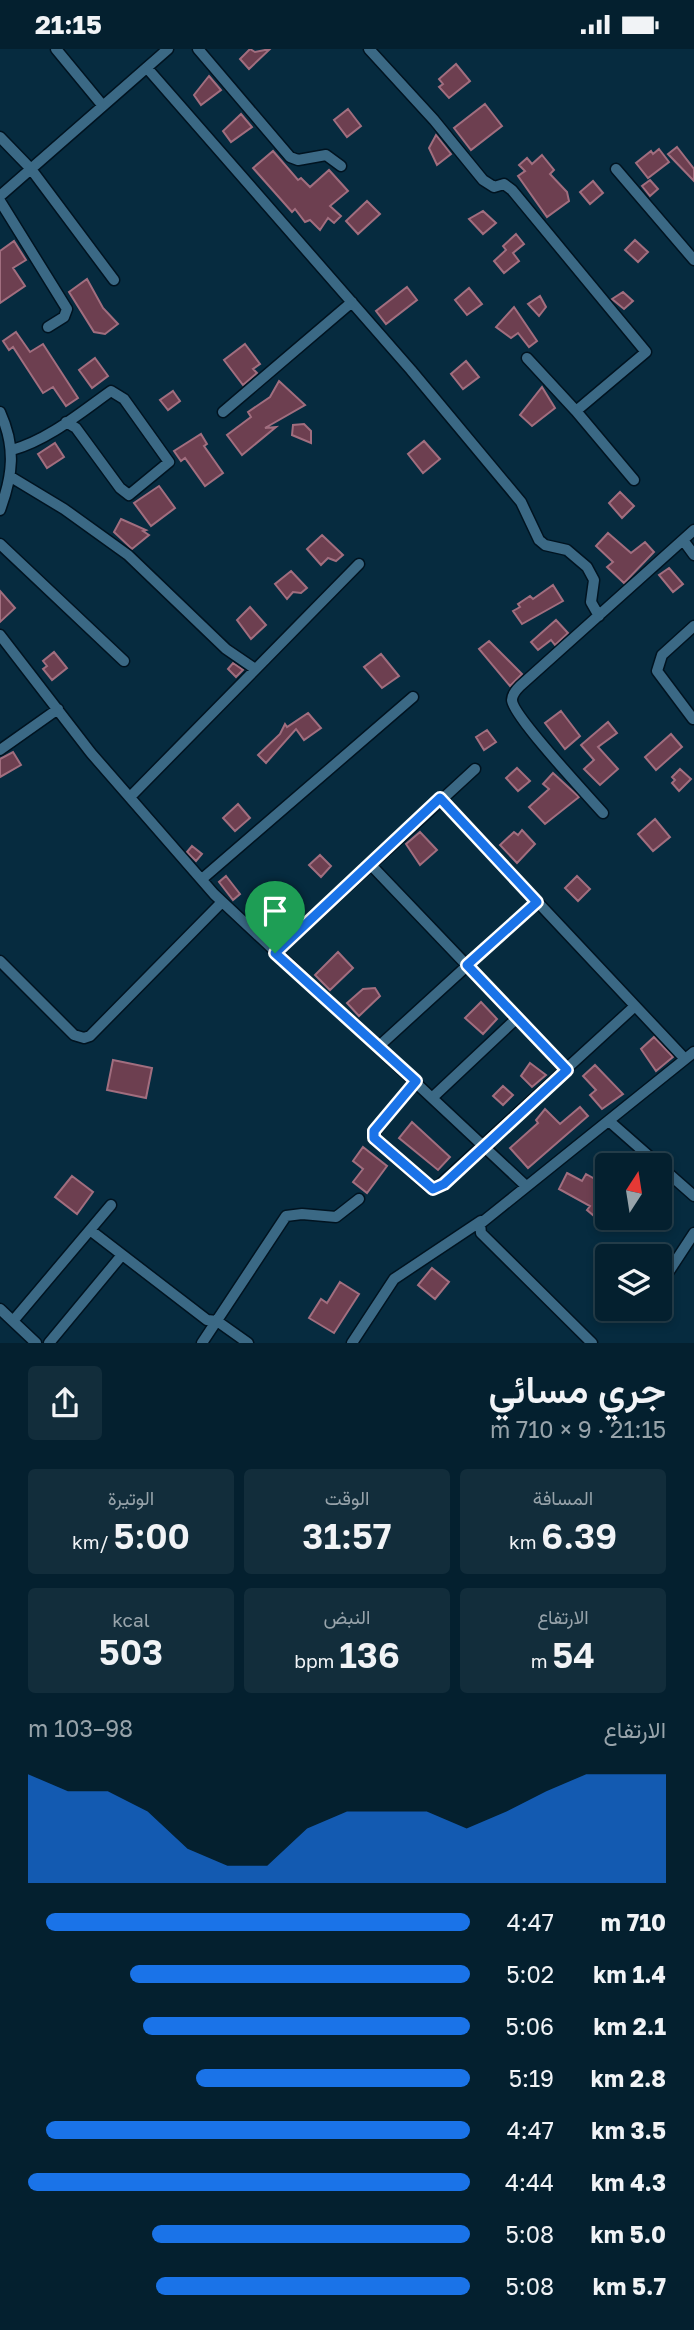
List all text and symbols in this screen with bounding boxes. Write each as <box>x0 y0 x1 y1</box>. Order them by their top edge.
text: 21:15 <box>35 9 102 40</box>
pin <box>245 881 305 953</box>
icon: arrive <box>256 892 294 930</box>
north arrow <box>595 1153 672 1230</box>
map controls <box>595 1153 672 1321</box>
button: layers <box>595 1244 672 1321</box>
button: share <box>28 1366 102 1440</box>
text: جري مسائي <box>489 1366 666 1411</box>
text: 21:15 · 9 × 710 m <box>490 1415 666 1443</box>
text: الوتيرة <box>108 1486 154 1509</box>
text: الوقت <box>325 1486 369 1509</box>
text: المسافة <box>533 1486 593 1509</box>
text: 5:00 <box>113 1515 190 1557</box>
text: 31:57 <box>302 1515 392 1557</box>
text: 6.39 <box>541 1515 617 1557</box>
text: /km <box>72 1530 113 1553</box>
text: km <box>509 1530 541 1553</box>
text: النبض <box>323 1605 371 1628</box>
text: الارتفاع <box>537 1605 589 1628</box>
text: kcal <box>112 1608 150 1631</box>
text: 503 <box>99 1631 163 1673</box>
text: 136 <box>339 1634 400 1676</box>
text: 54 <box>552 1634 595 1676</box>
text: bpm <box>294 1649 339 1672</box>
text: m <box>531 1649 552 1672</box>
text: 98–103 m <box>28 1714 133 1742</box>
text: الارتفاع <box>604 1715 666 1743</box>
text: 4:47 <box>507 1908 554 1936</box>
text: 710 m <box>601 1908 666 1936</box>
text: 5:02 <box>506 1960 554 1988</box>
text: 1.4 km <box>593 1960 666 1988</box>
text: 5:06 <box>506 2012 554 2040</box>
text: 2.1 km <box>594 2012 666 2040</box>
text: 5:19 <box>509 2064 554 2092</box>
text: 2.8 km <box>591 2064 666 2092</box>
text: 4:47 <box>507 2116 554 2144</box>
text: 3.5 km <box>591 2116 666 2144</box>
text: 4:44 <box>505 2168 554 2196</box>
text: 4.3 km <box>591 2168 666 2196</box>
text: 5:08 <box>505 2220 554 2248</box>
text: 5.0 km <box>590 2220 666 2248</box>
text: 5:08 <box>505 2272 554 2300</box>
text: 5.7 km <box>593 2272 666 2300</box>

